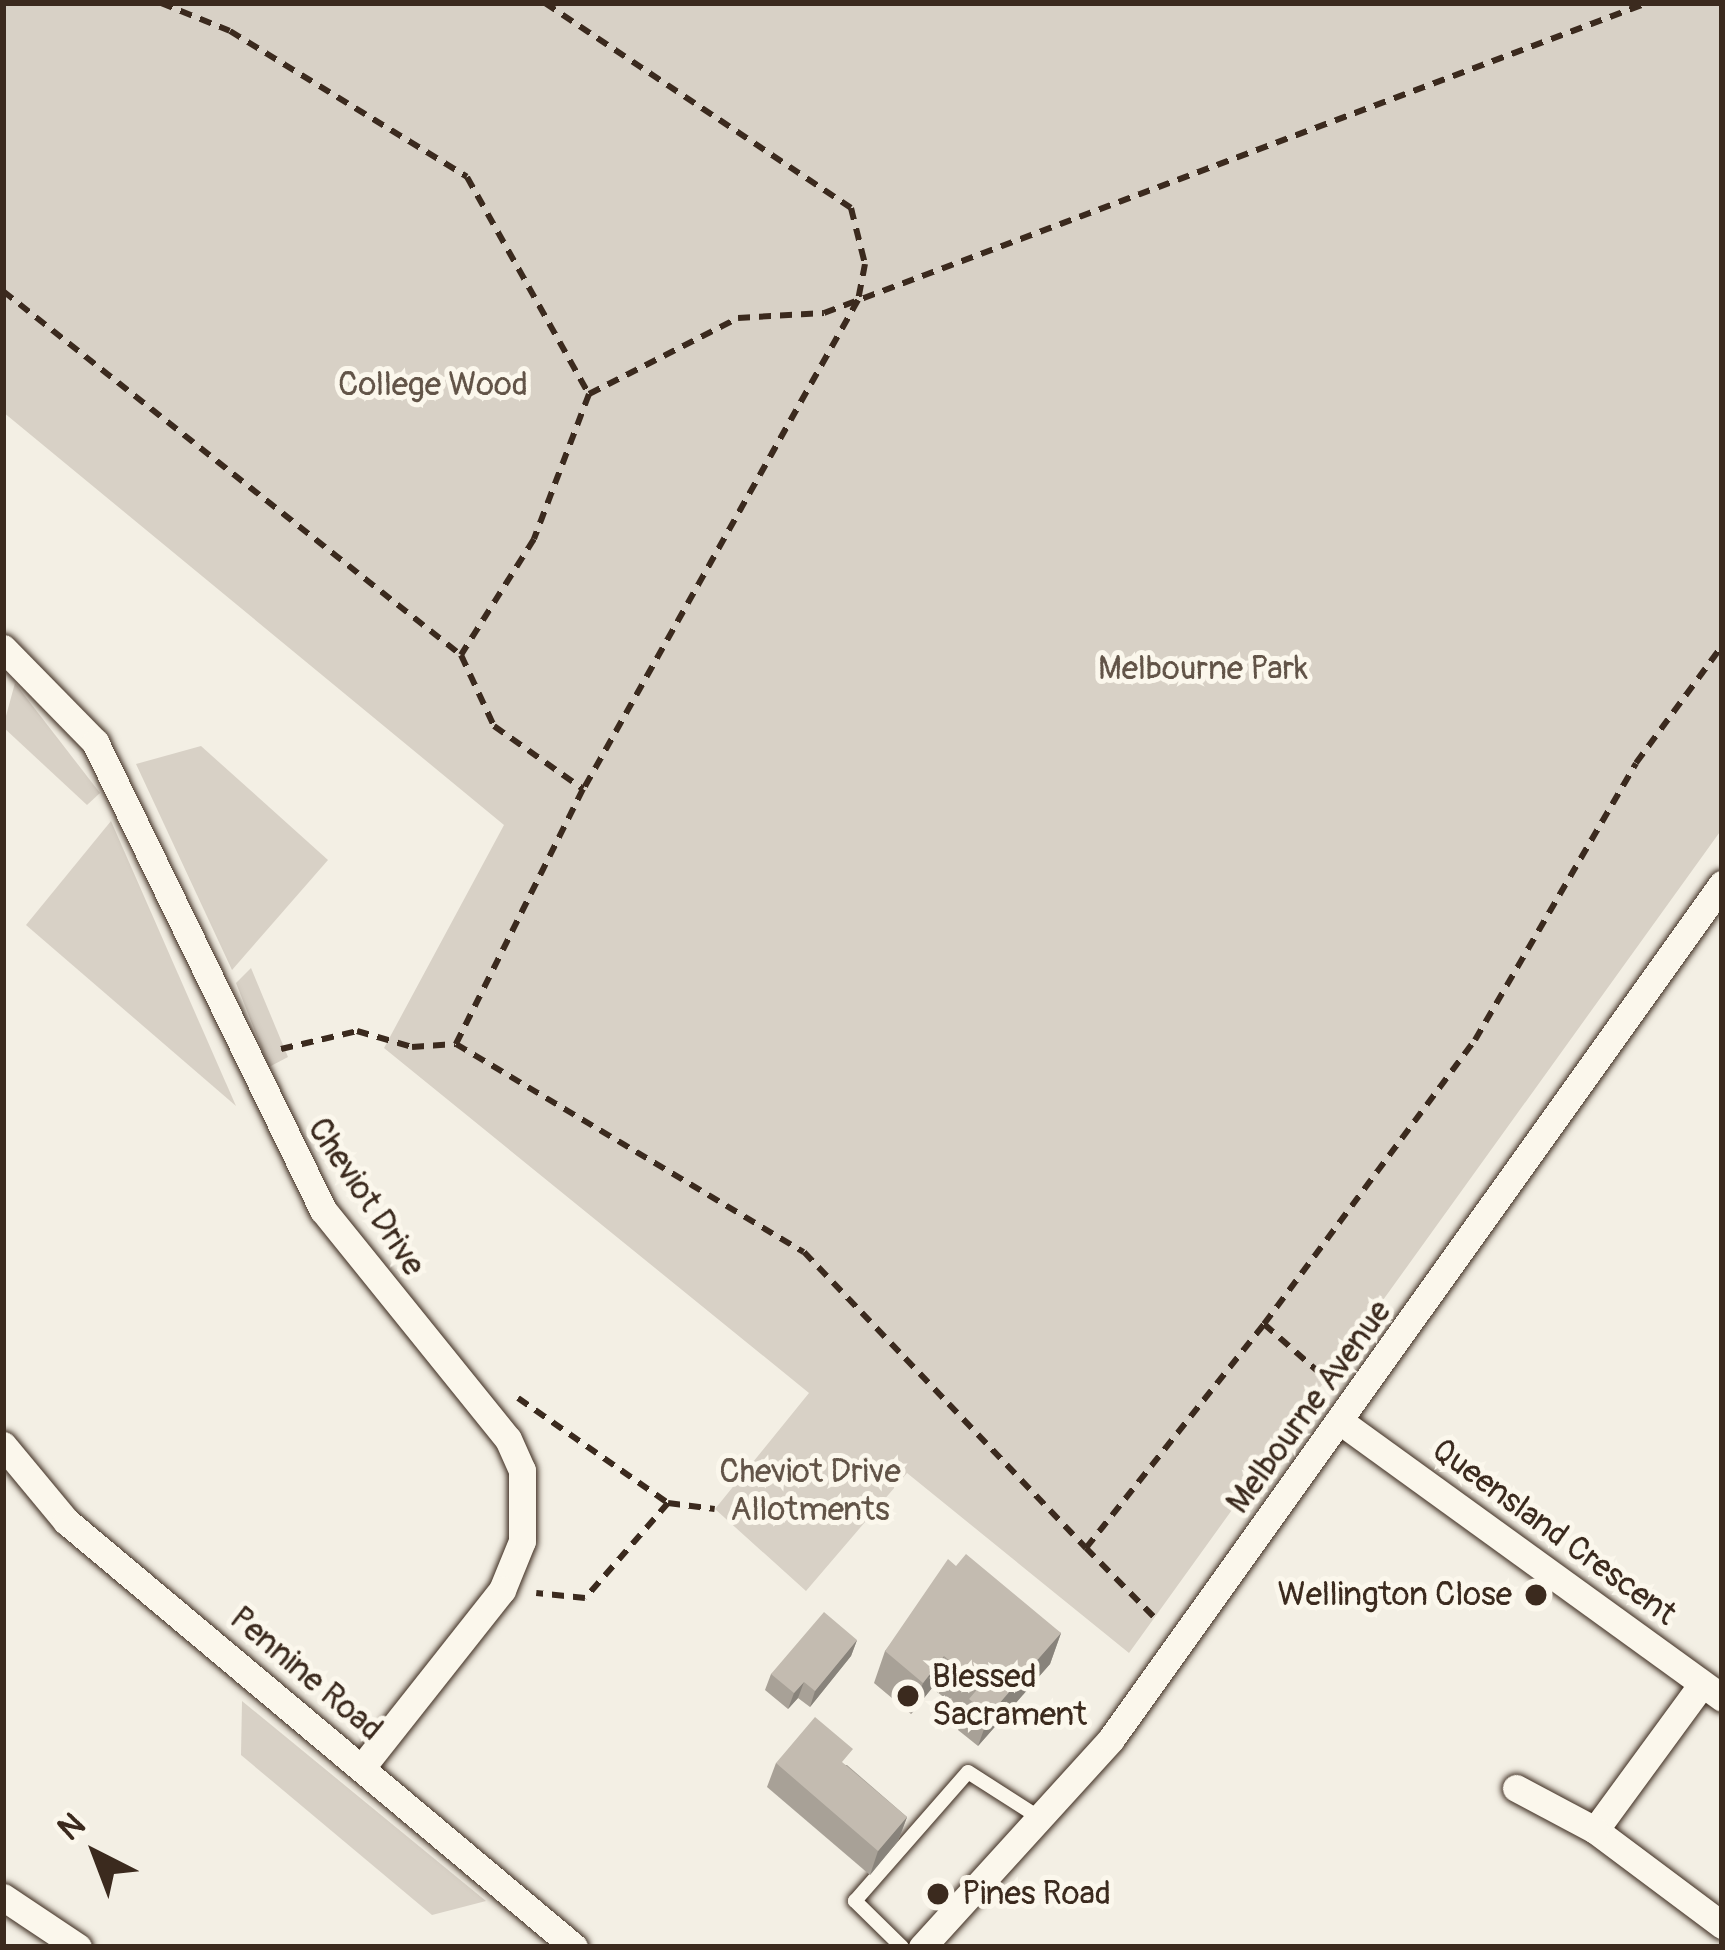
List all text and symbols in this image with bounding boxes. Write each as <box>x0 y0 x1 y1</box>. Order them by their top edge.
park label: College Wood <box>338 365 528 405</box>
park label: Melbourne Park <box>1098 649 1308 689</box>
street label: Cheviot Drive <box>299 1111 433 1283</box>
street label: Melbourne Avenue <box>1218 1293 1400 1521</box>
street label: Queensland Crescent <box>1424 1430 1684 1634</box>
park label: Cheviot Drive Allotments <box>719 1452 901 1530</box>
place label: Wellington Close <box>1278 1575 1512 1615</box>
marker: Wellington Close <box>1523 1582 1549 1608</box>
street label: Pennine Road <box>222 1599 390 1749</box>
place label: Blessed Sacrament <box>932 1657 1087 1735</box>
marker: Blessed Sacrament <box>895 1683 921 1709</box>
north arrow <box>36 1794 156 1914</box>
text: N <box>50 1804 94 1850</box>
place label: Pines Road <box>962 1874 1111 1914</box>
marker: Pines Road <box>925 1881 951 1907</box>

